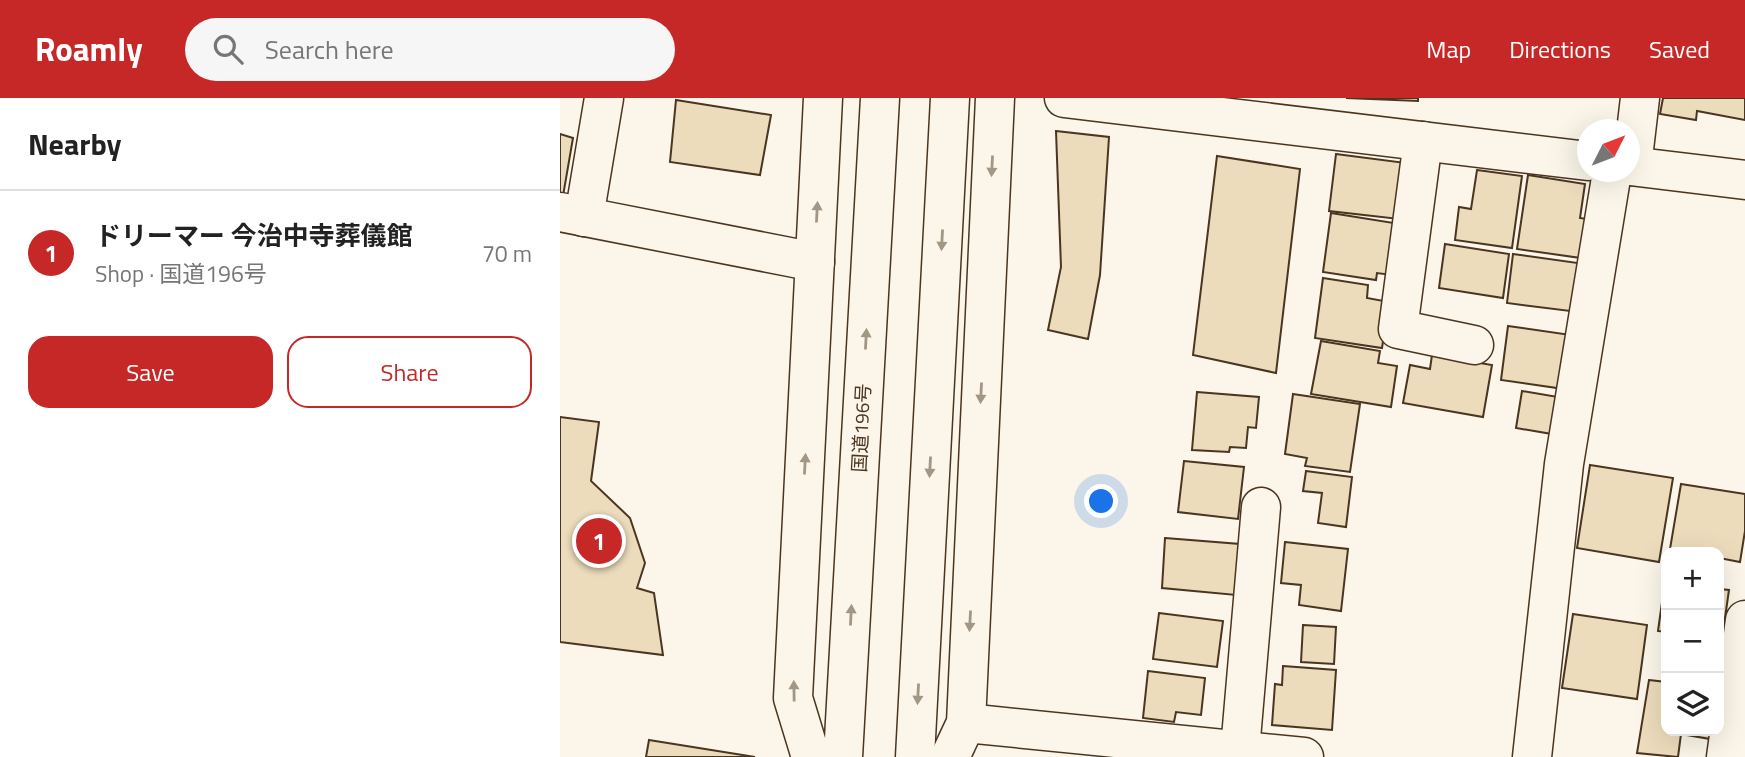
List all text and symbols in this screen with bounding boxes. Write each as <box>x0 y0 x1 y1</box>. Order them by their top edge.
search box <box>185 18 675 81</box>
text: Roamly <box>35 24 143 74</box>
icon: search <box>209 30 247 68</box>
text: Search here <box>265 30 394 69</box>
text: Map <box>1426 31 1471 67</box>
text: Directions <box>1509 31 1611 67</box>
text: Saved <box>1649 31 1710 67</box>
north arrow <box>1577 119 1640 182</box>
text: Nearby <box>28 121 121 167</box>
one-way arrow <box>986 155 997 177</box>
one-way arrow <box>812 201 823 223</box>
text: ドリーマー 今治中寺葬儀館 <box>95 216 413 255</box>
one-way arrow <box>937 229 948 251</box>
text: 1 <box>45 236 57 271</box>
text: 70 m <box>482 236 532 271</box>
text: Shop · 国道196号 <box>95 256 267 291</box>
one-way arrow <box>861 328 872 350</box>
button: Save <box>28 336 273 408</box>
button: Share <box>287 336 532 408</box>
street label: 国道196号 <box>844 383 877 473</box>
one-way arrow <box>975 383 986 405</box>
one-way arrow <box>799 453 810 475</box>
one-way arrow <box>924 456 935 478</box>
your location <box>1084 484 1118 518</box>
pin: 1 <box>576 515 622 567</box>
map controls <box>1661 547 1724 736</box>
button: + <box>1661 547 1724 610</box>
one-way arrow <box>846 604 857 626</box>
one-way arrow <box>965 610 976 632</box>
button: − <box>1661 610 1724 673</box>
button: layers <box>1661 673 1724 736</box>
one-way arrow <box>789 680 800 702</box>
one-way arrow <box>912 683 923 705</box>

